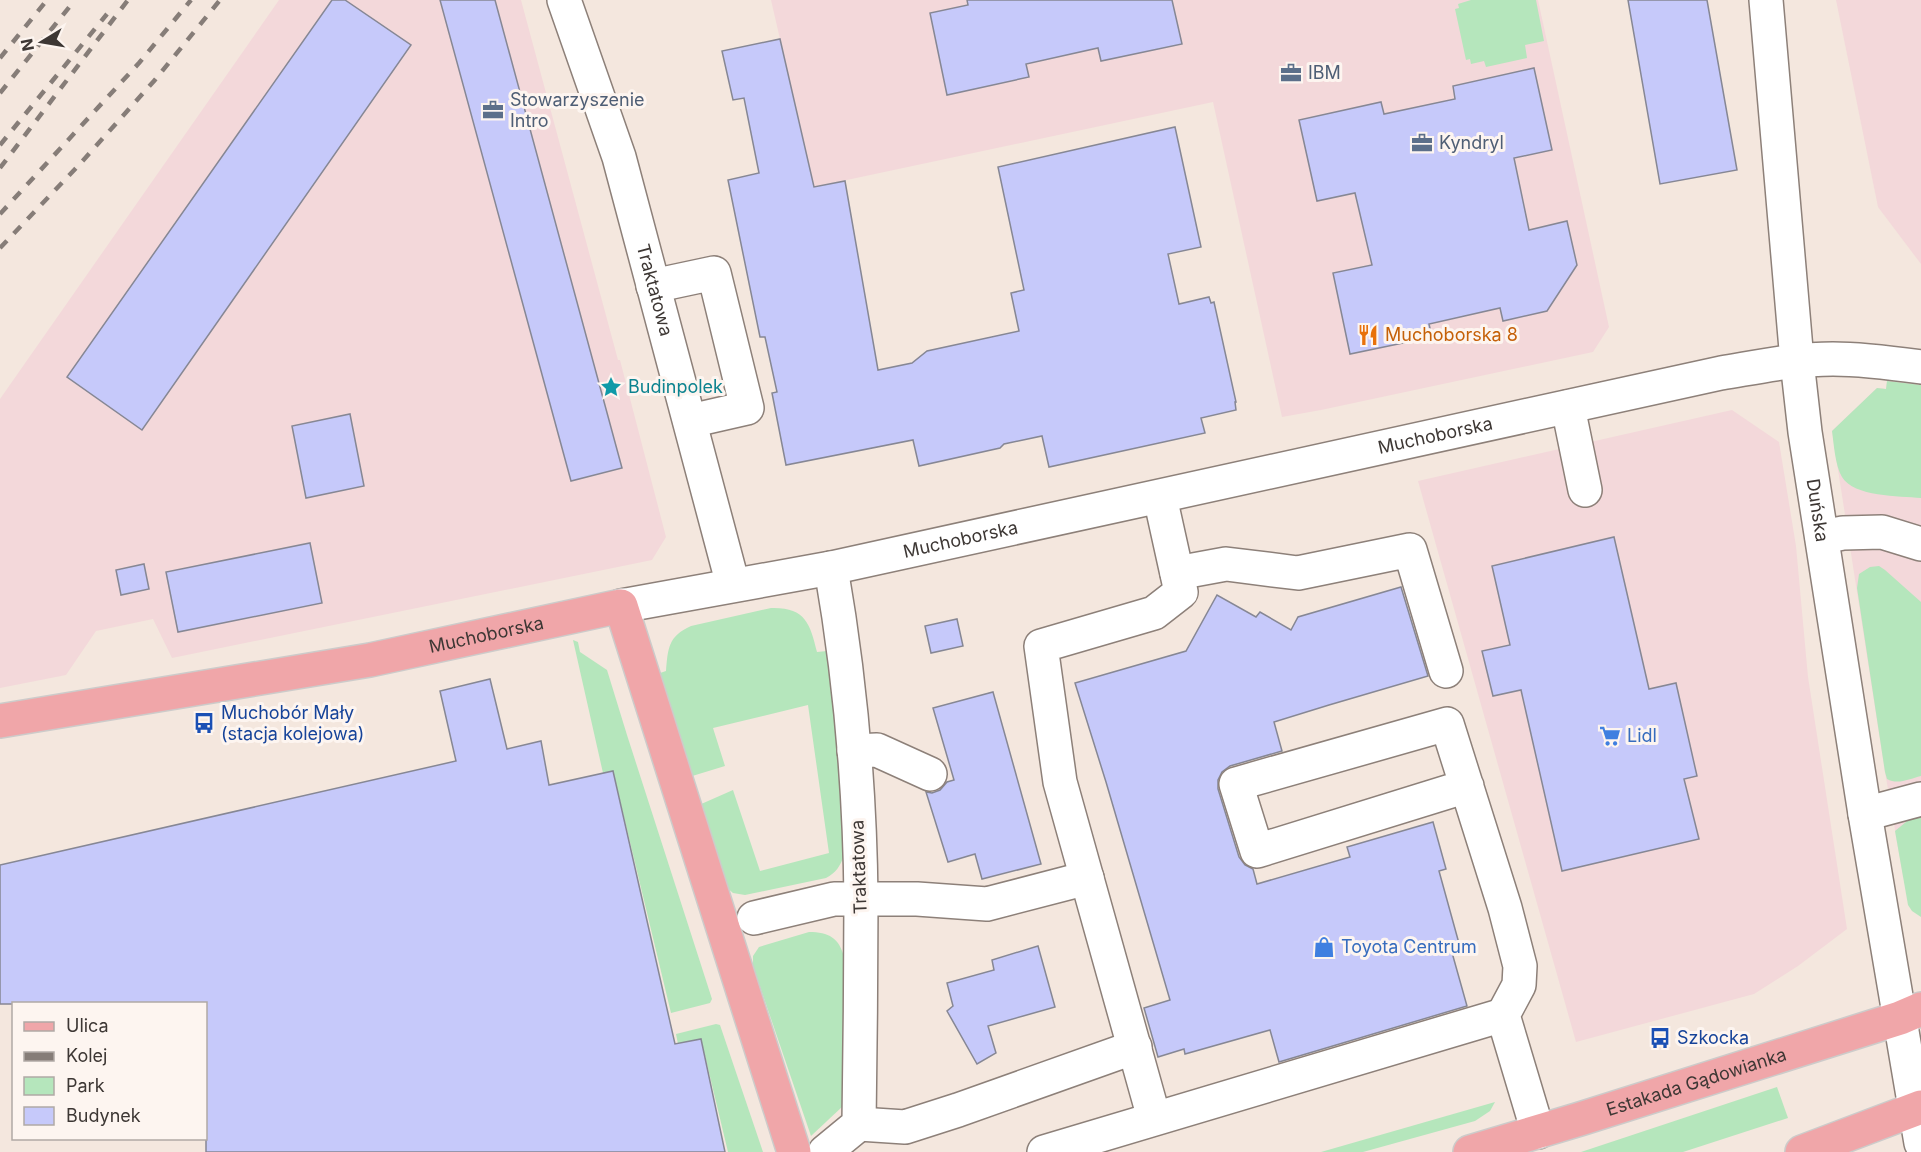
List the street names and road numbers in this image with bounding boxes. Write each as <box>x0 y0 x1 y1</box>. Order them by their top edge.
street label: Traktatowa <box>633 242 677 338</box>
street label: Muchoborska <box>1376 412 1494 458</box>
street label: Duńska <box>1802 477 1833 543</box>
street label: Muchoborska <box>901 516 1020 562</box>
street label: Muchoborska <box>427 612 546 657</box>
street label: Traktatowa <box>846 819 871 915</box>
street label: Estakada Gądowianka <box>1604 1044 1789 1120</box>

